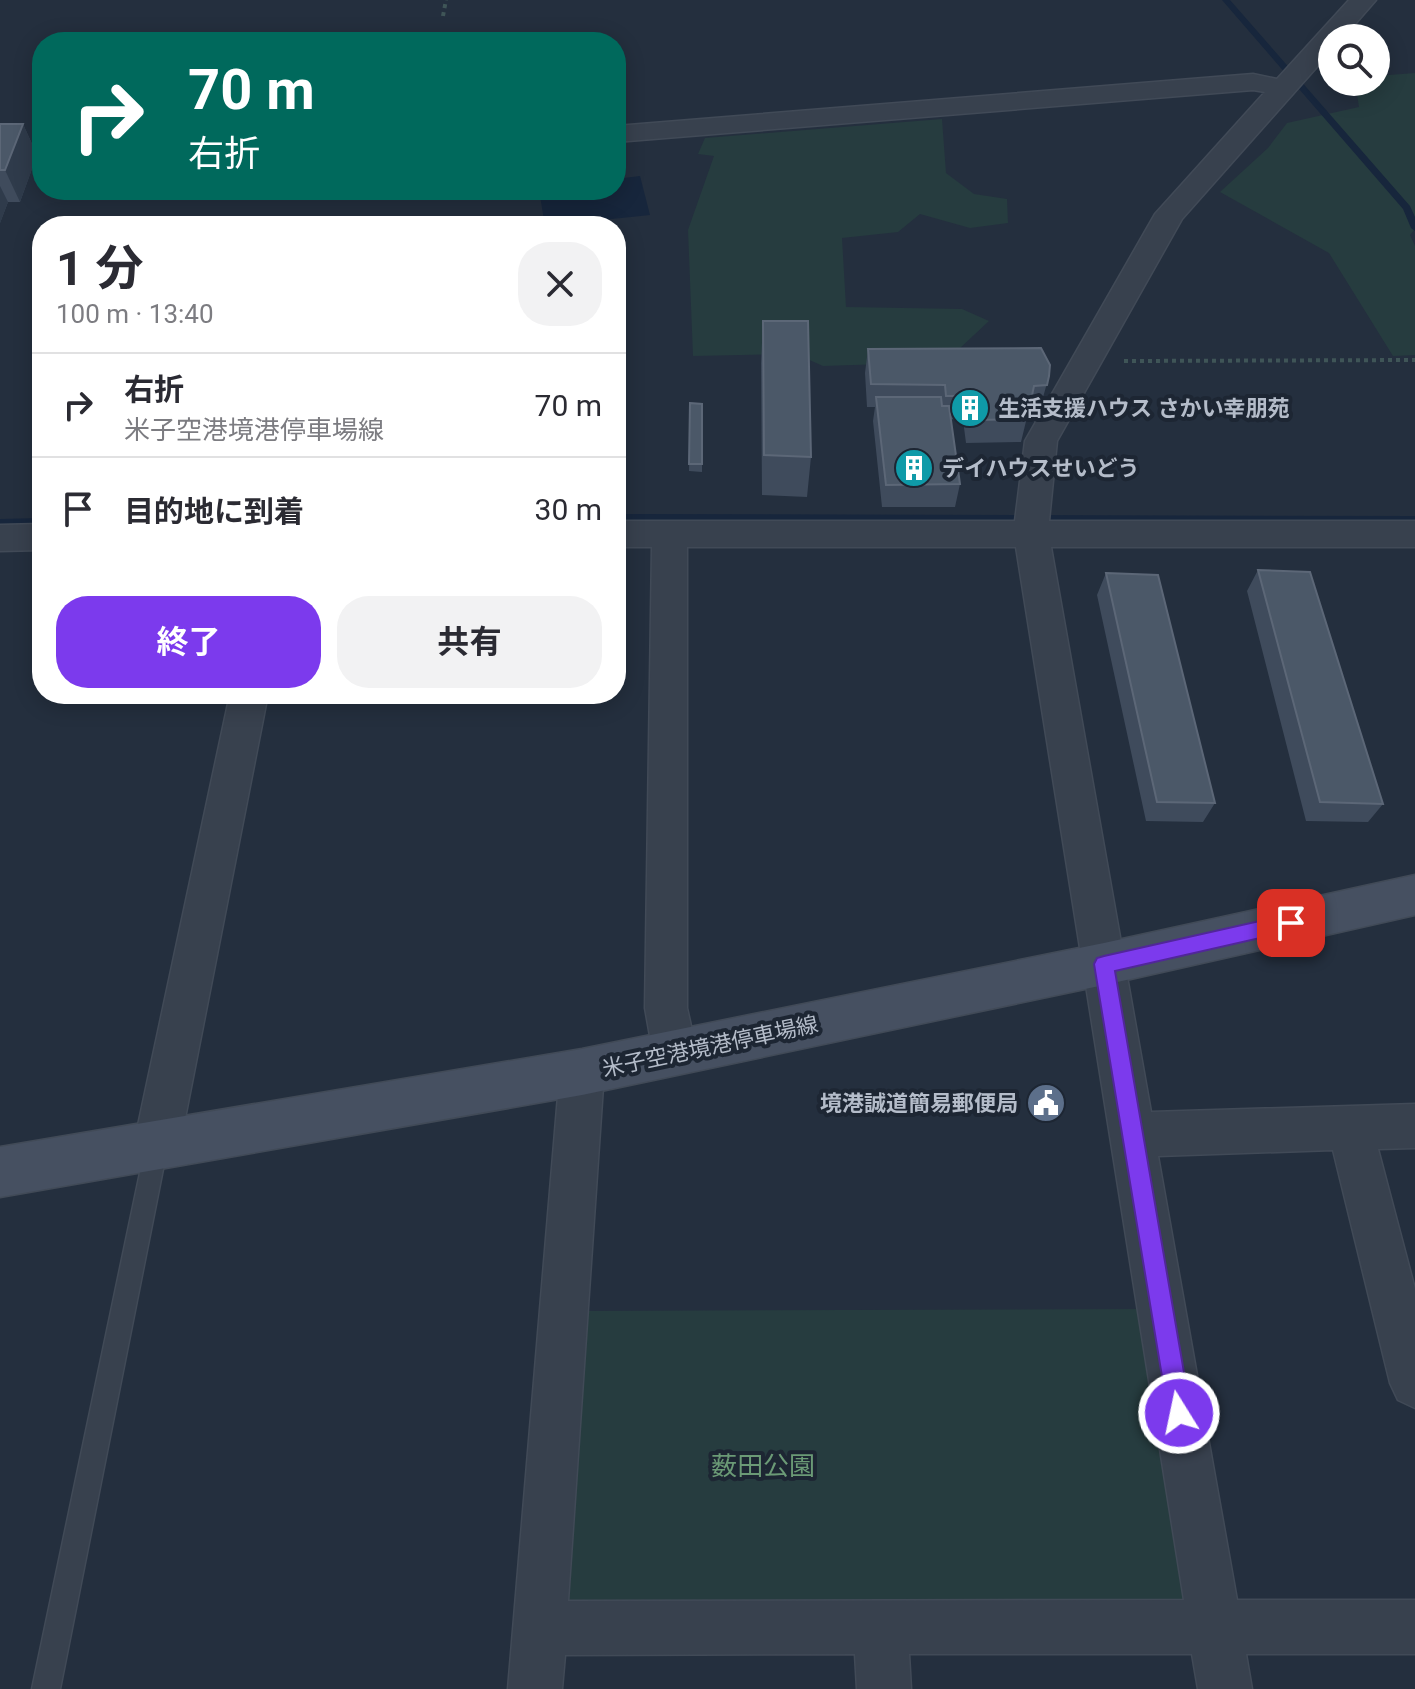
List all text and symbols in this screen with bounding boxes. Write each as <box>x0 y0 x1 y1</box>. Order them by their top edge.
map controls <box>1318 24 1390 96</box>
button: search <box>1318 24 1390 96</box>
text: 70 m <box>188 57 315 123</box>
icon: right <box>56 64 160 168</box>
text: 右折 <box>188 133 260 175</box>
text: 1 分 <box>56 240 143 297</box>
button: close <box>518 242 602 326</box>
text: 100 m · 13:40 <box>56 299 214 329</box>
text: 右折 <box>124 372 184 407</box>
icon: right <box>56 383 100 427</box>
building icon: 生活支援ハウス さかい幸朋苑 <box>949 387 991 429</box>
text: 70 m <box>535 388 602 423</box>
place label: 生活支援ハウス さかい幸朋苑 <box>998 396 1289 421</box>
text: 米子空港境港停車場線 <box>124 415 384 445</box>
building icon: デイハウスせいどう <box>893 447 935 489</box>
place label: デイハウスせいどう <box>942 456 1140 481</box>
icon: arrive <box>56 487 100 531</box>
text: 30 m <box>535 492 602 527</box>
text: 目的地に到着 <box>124 494 304 529</box>
button: 終了 <box>56 596 321 688</box>
button: 共有 <box>337 596 602 688</box>
pin <box>1257 889 1325 957</box>
icon: arrive <box>1269 901 1313 945</box>
street label: 米子空港境港停車場線 <box>600 1011 820 1082</box>
public building icon: 境港誠道簡易郵便局 <box>1025 1082 1067 1124</box>
place label: 境港誠道簡易郵便局 <box>820 1091 1018 1116</box>
position arrow <box>1137 1371 1221 1455</box>
park label: 薮田公園 <box>711 1451 815 1481</box>

